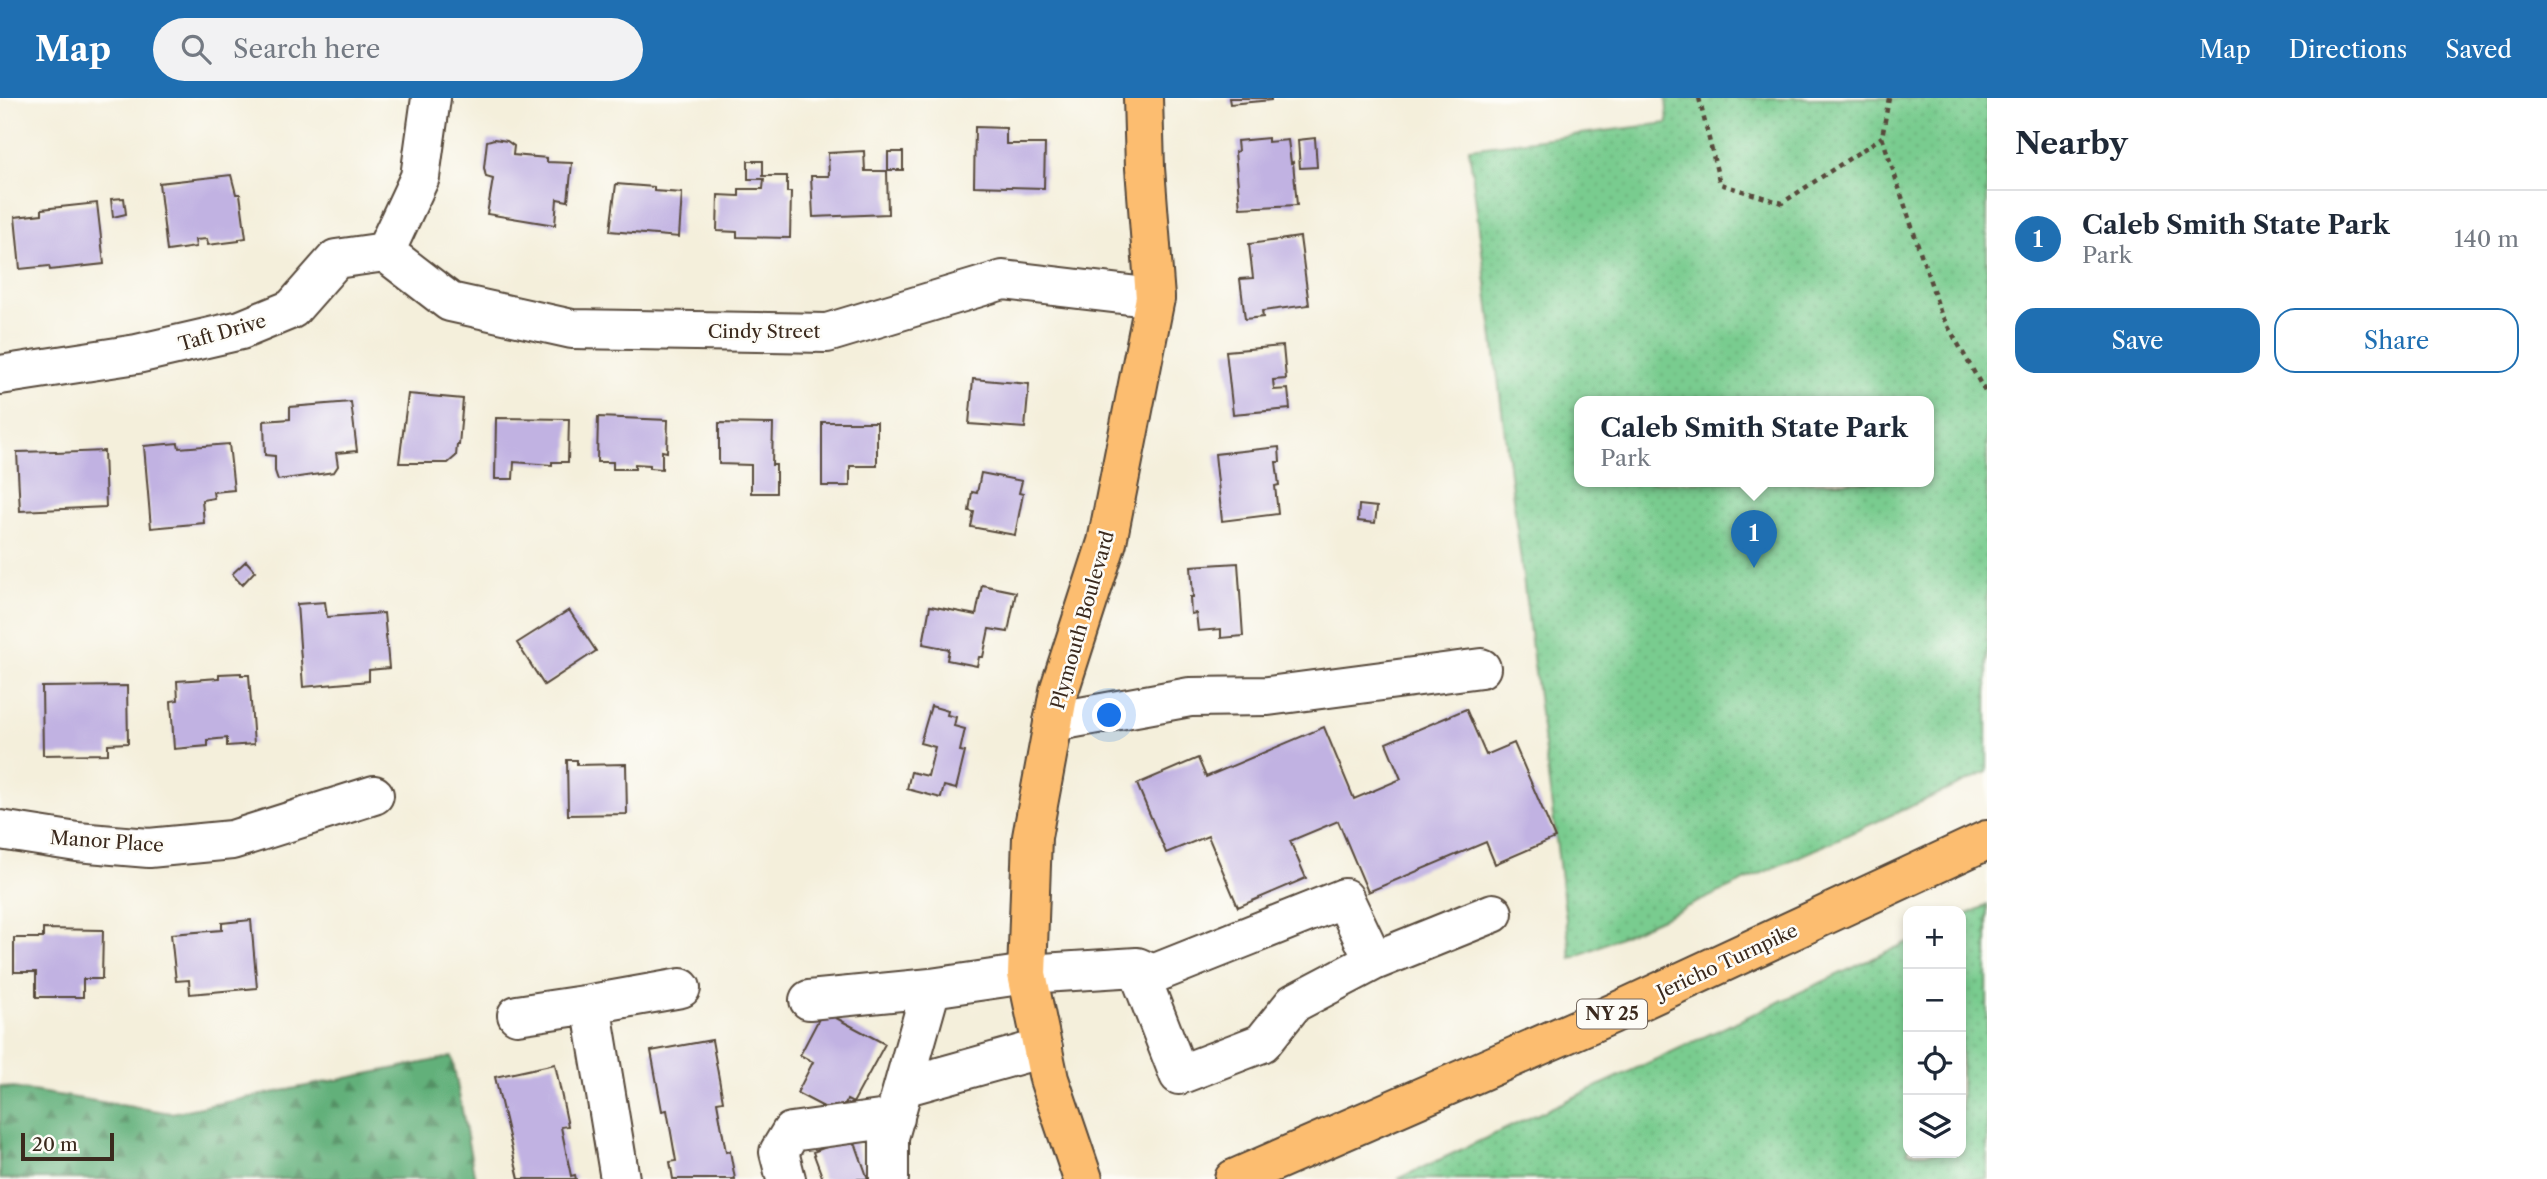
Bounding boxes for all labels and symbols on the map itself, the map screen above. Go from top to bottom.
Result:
street label: Taft Drive [176,309,269,356]
street label: Cindy Street [708,320,821,343]
pin: 1 [1731,510,1777,568]
street label: Plymouth Boulevard [1046,528,1119,712]
your location [1092,698,1126,732]
street label: Manor Place [49,826,165,857]
street label: Jericho Turnpike [1651,919,1801,1005]
road number: NY 25 [1577,1000,1647,1029]
scale bar [21,1130,114,1162]

